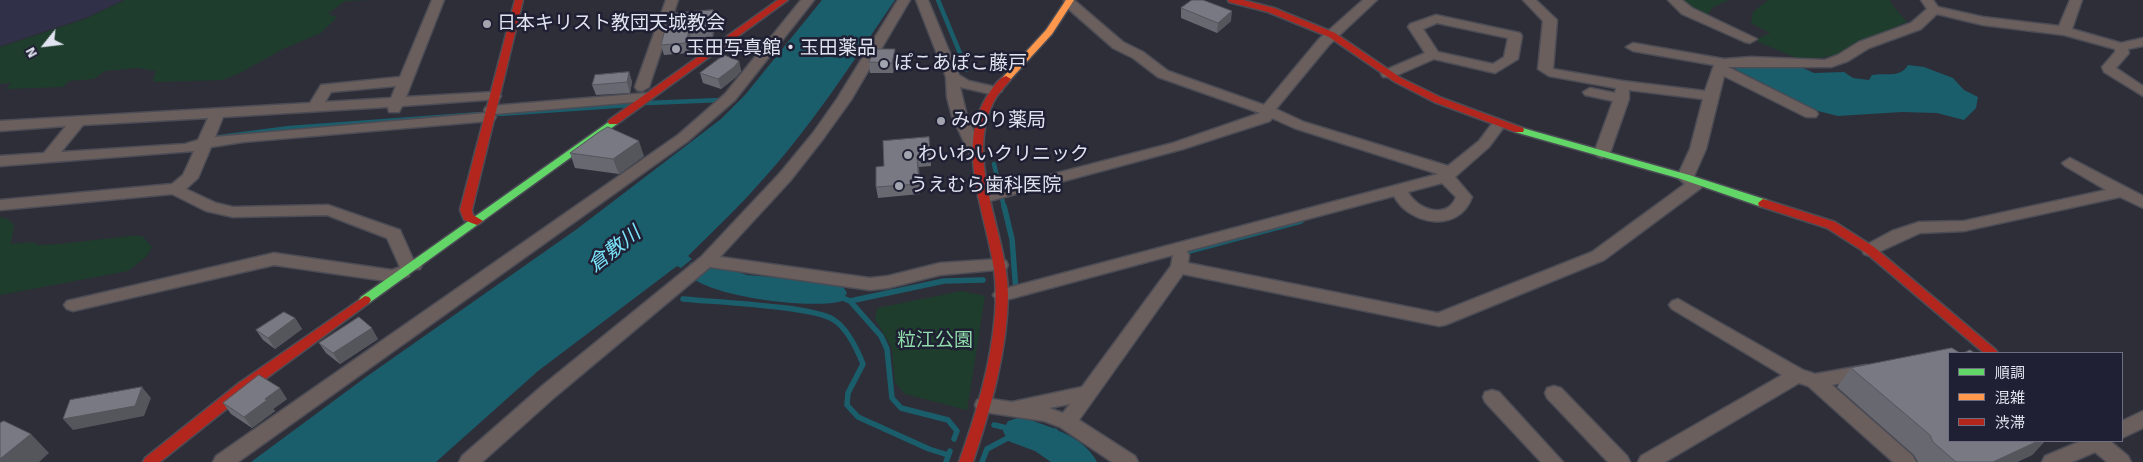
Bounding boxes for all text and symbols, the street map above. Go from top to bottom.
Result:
place label: 日本キリスト教団天城教会 [497,13,725,35]
marker: 日本キリスト教団天城教会 [481,18,493,30]
north arrow [20,20,70,70]
place label: 玉田写真館・玉田薬品 [686,38,876,60]
marker: 玉田写真館・玉田薬品 [670,43,682,55]
text: N [22,44,41,61]
place label: ぽこあぽこ藤戸 [894,53,1027,75]
marker: ぽこあぽこ藤戸 [878,58,890,70]
place label: みのり薬局 [951,110,1046,132]
marker: みのり薬局 [935,115,947,127]
place label: わいわいクリニック [918,144,1089,166]
marker: わいわいクリニック [902,149,914,161]
place label: うえむら歯科医院 [909,175,1061,197]
marker: うえむら歯科医院 [893,180,905,192]
water label: 倉敷川 [584,222,646,278]
park label: 粒江公園 [897,330,973,352]
legend [1948,352,2123,442]
text: 順調 [1995,364,2025,382]
text: 混雑 [1995,389,2025,407]
text: 渋滞 [1995,414,2025,432]

